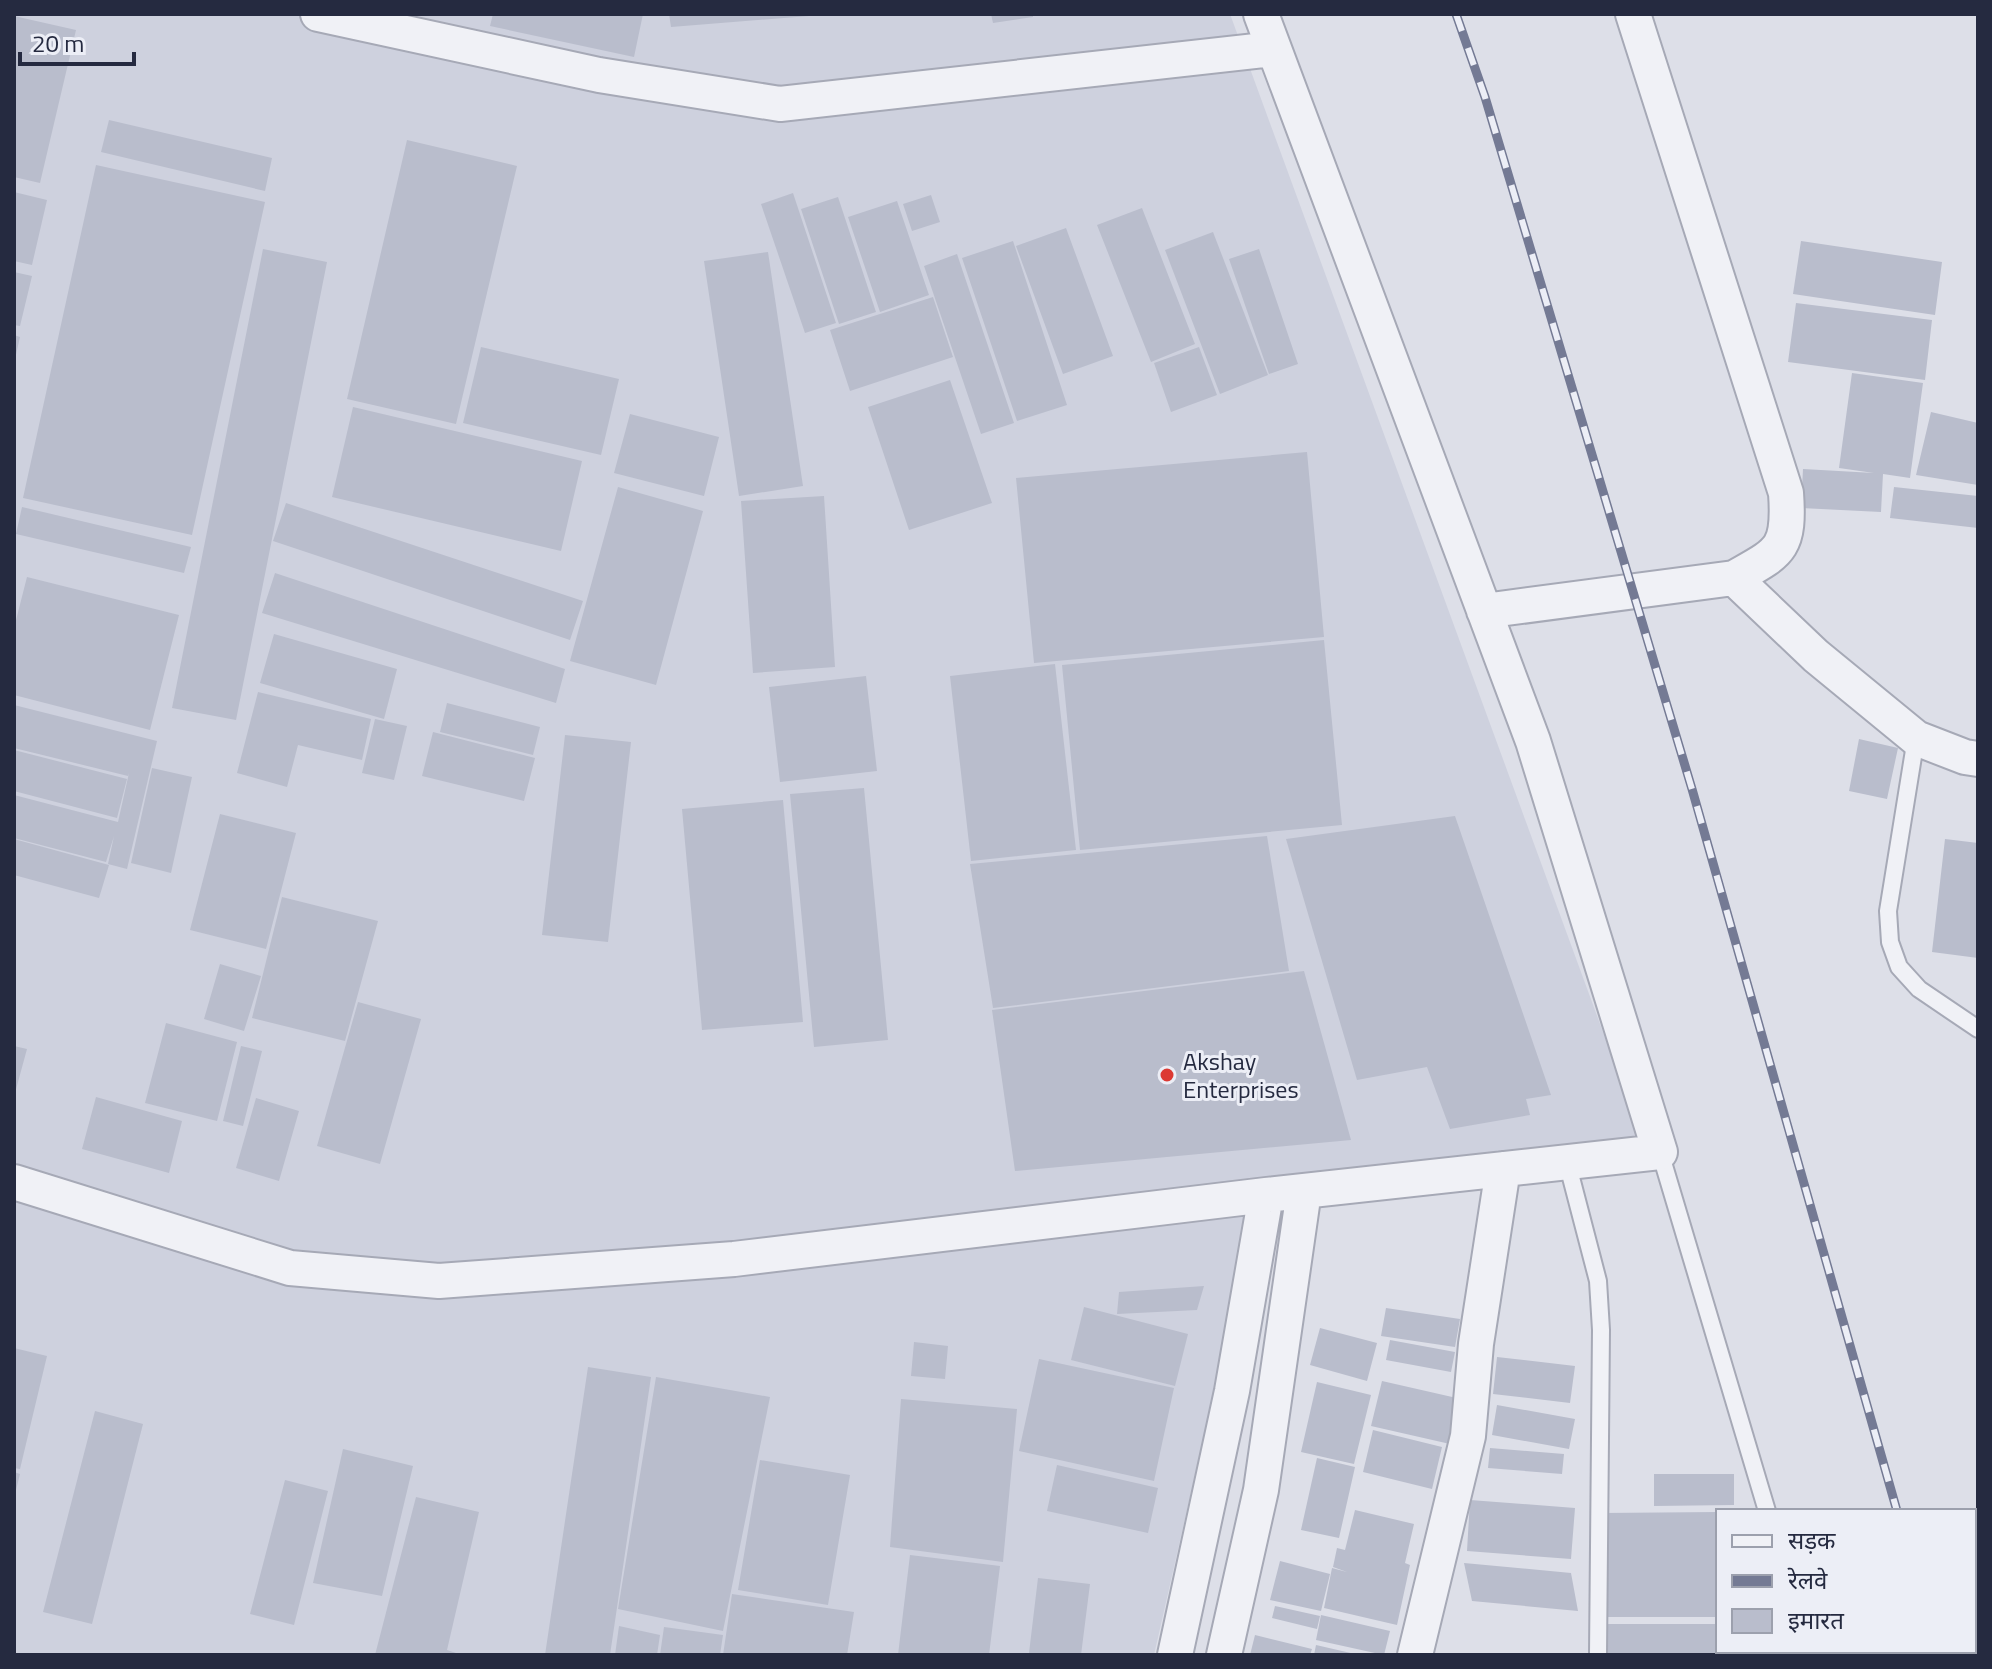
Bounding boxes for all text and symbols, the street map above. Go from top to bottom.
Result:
scale bar [20,16,134,66]
text: 20 m [32,25,84,61]
place label: Akshay Enterprises [1183,1043,1299,1107]
marker: Akshay Enterprises [1158,1066,1176,1084]
legend [1716,1509,1976,1653]
text: सड़क [1788,1522,1836,1558]
text: रेलवे [1787,1562,1828,1598]
text: इमारत [1788,1602,1845,1638]

